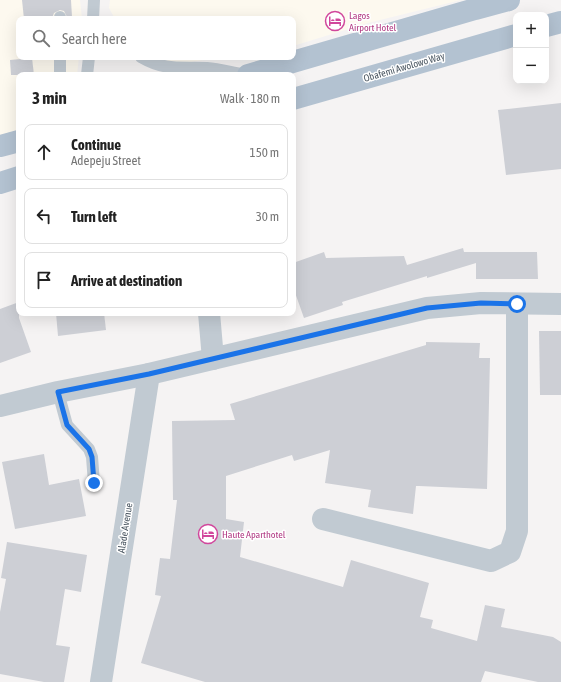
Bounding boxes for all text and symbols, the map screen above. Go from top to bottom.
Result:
hotel icon: Lagos Airport Hotel [324,10,346,32]
place label: Lagos Airport Hotel [349,10,397,33]
map controls [513,12,549,84]
button: + [513,12,549,48]
search box [16,16,296,60]
icon: search [30,27,52,49]
text: Search here [62,30,127,47]
button: − [513,48,549,84]
street label: Obafemi Awolowo Way [362,50,446,84]
text: 3 min [32,88,67,108]
text: Walk · 180 m [220,91,280,106]
text: Continue [71,136,121,153]
icon: ahead [33,141,55,163]
text: 150 m [250,145,279,160]
text: Adepeju Street [71,153,141,168]
icon: left [33,205,55,227]
text: Turn left [71,208,117,225]
text: 30 m [256,209,279,224]
icon: arrive [33,269,55,291]
text: Arrive at destination [71,272,182,289]
route start [508,295,526,313]
route end [85,474,103,492]
street label: Alade Avenue [116,502,134,554]
hotel icon: Haute Aparthotel [197,523,219,545]
place label: Haute Aparthotel [222,529,286,540]

